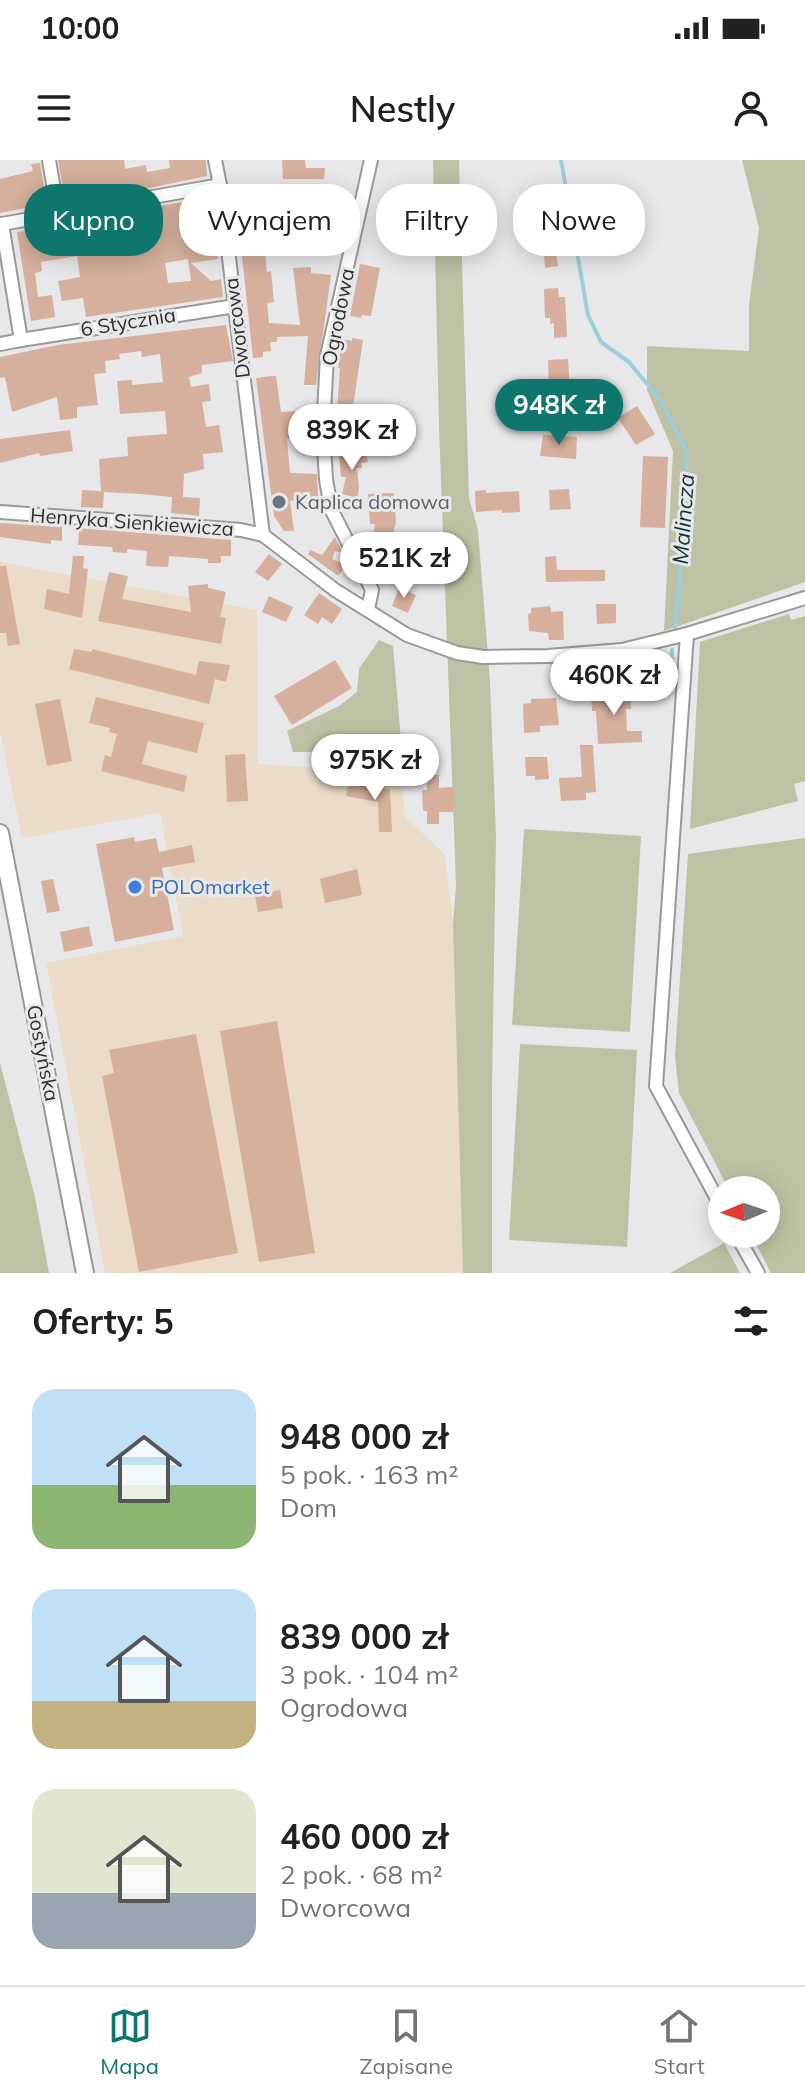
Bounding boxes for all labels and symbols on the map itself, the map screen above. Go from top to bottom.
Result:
street label: Ogrodowa [316,266,359,368]
street label: Dworcowa [218,276,255,380]
street label: 6 Stycznia [79,302,177,341]
pin: 948K zł [485,379,633,447]
pin: 839K zł [278,404,426,472]
water label: Malincza [666,473,700,565]
place label: Kaplica domowa [295,489,450,514]
marker: Kaplica domowa [270,493,288,511]
street label: Henryka Sienkiewicza [30,502,235,541]
pin: 521K zł [330,532,478,600]
pin: 460K zł [540,649,688,717]
pin: 975K zł [301,734,449,802]
place label: POLOmarket [151,874,270,899]
marker: POLOmarket [126,878,144,896]
street label: Gostyńska [22,1003,65,1103]
north arrow [708,1176,780,1248]

